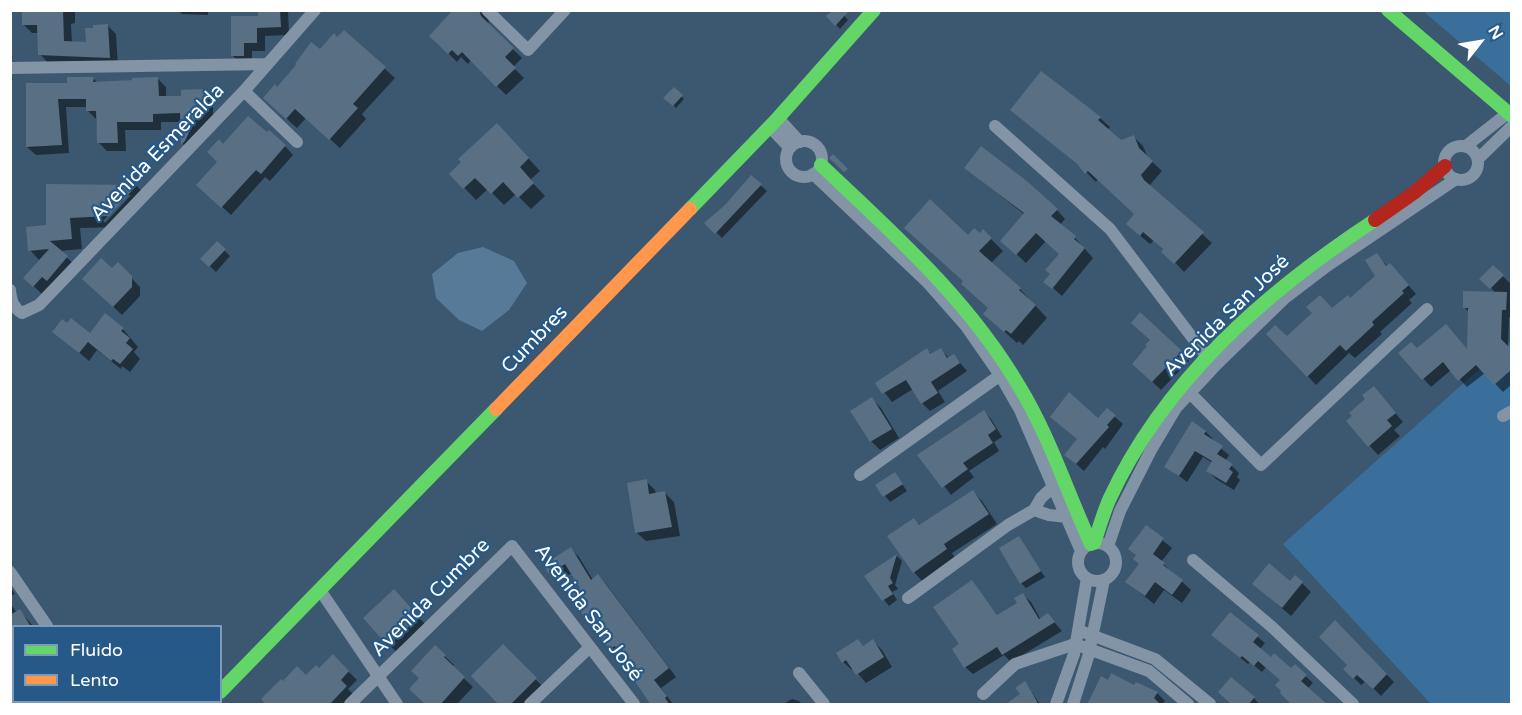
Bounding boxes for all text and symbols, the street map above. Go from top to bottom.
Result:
north arrow [1450,12,1510,72]
text: N [1484,22,1507,43]
street label: Avenida Esmeralda [86,79,230,227]
street label: Avenida San José [1159,250,1295,382]
street label: Cumbres [497,301,573,379]
street label: Avenida Cumbre [367,534,495,662]
street label: Avenida San José [529,540,647,686]
legend [12,625,222,703]
text: Fluido [70,639,123,661]
text: Lento [70,669,119,691]

